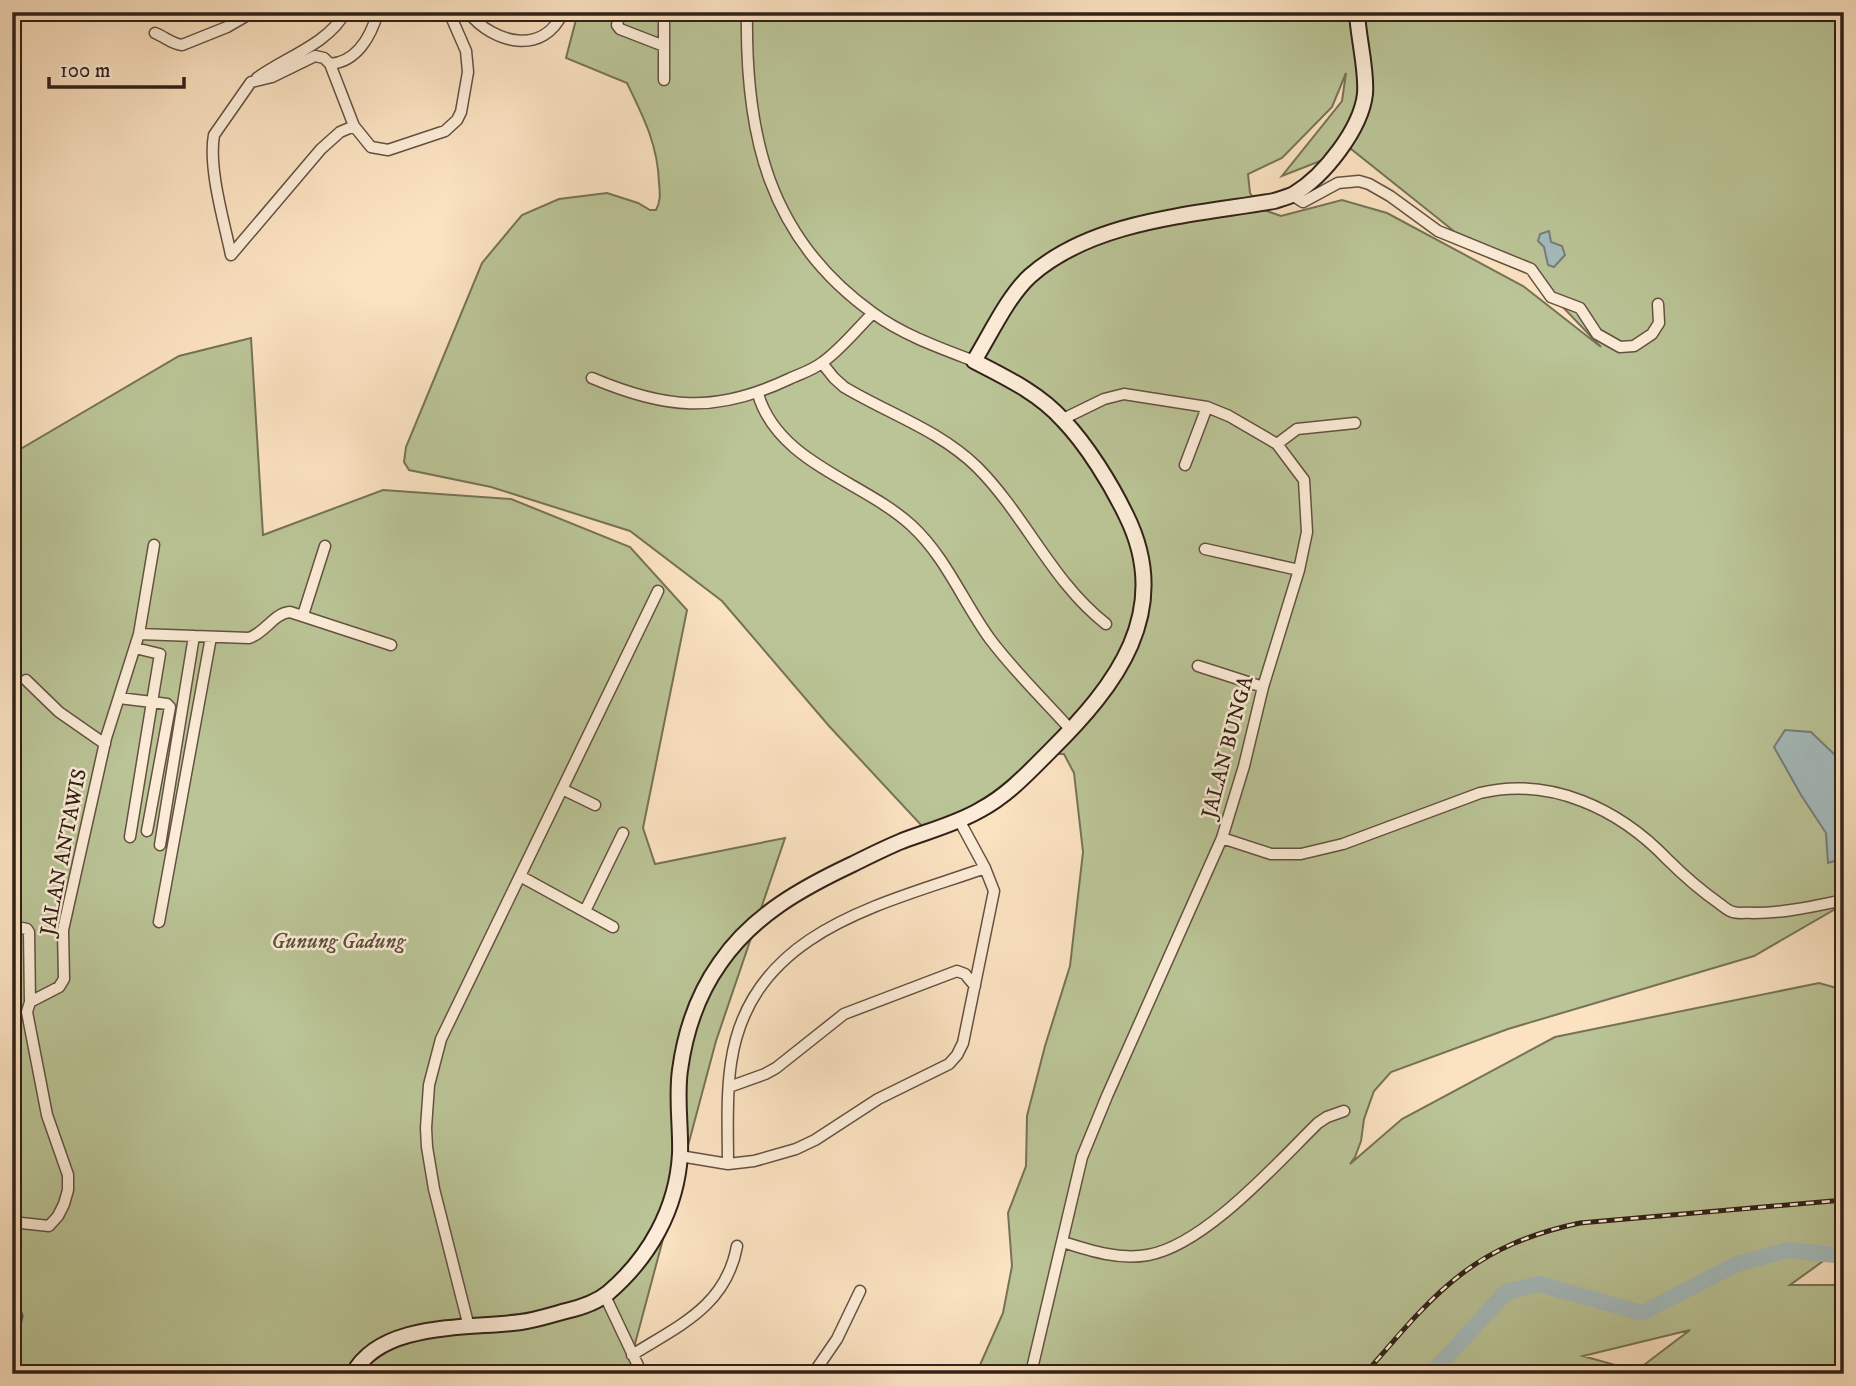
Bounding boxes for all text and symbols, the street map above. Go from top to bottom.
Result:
scale bar [49,46,184,90]
text: 100 m [60,58,111,84]
street label: JALAN BUNGA [1196,673,1260,823]
street label: JALAN ANTAWIS [35,766,93,940]
park label: Gunung Gadung [271,929,406,955]

